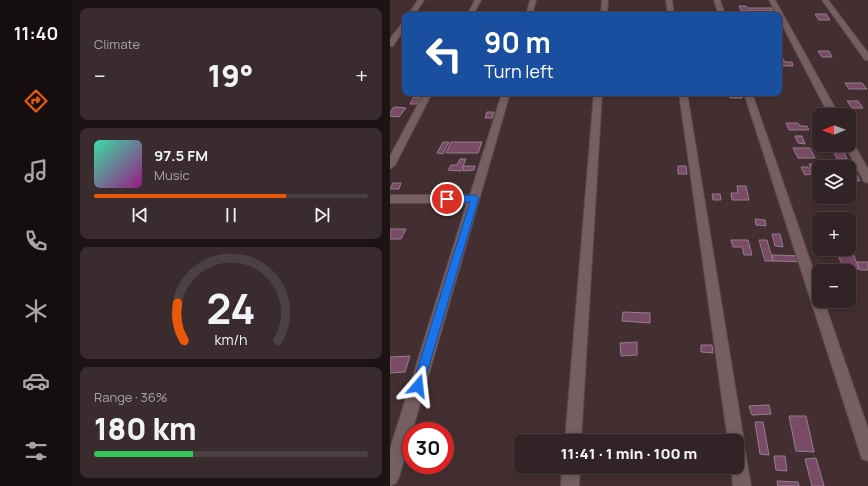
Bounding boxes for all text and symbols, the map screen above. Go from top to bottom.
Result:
text: 11:40 [14,21,58,45]
text: 90 m [484,23,551,61]
icon: left [418,28,470,80]
text: Climate [94,35,140,53]
text: 19° [208,55,253,96]
text: Turn left [484,59,554,83]
text: − [94,61,106,91]
text: + [355,61,368,91]
icon: directions [22,87,50,115]
north arrow [812,108,856,152]
map controls [812,108,856,308]
text: 97.5 FM [154,145,208,166]
icon: music [22,157,50,185]
button: layers [812,160,856,204]
text: Music [154,166,190,184]
pin [430,182,464,216]
icon: arrive [436,188,458,210]
icon: previous [129,204,151,226]
icon: pause [220,204,242,226]
icon: next [311,204,333,226]
button: + [812,212,856,256]
icon: phone [22,227,50,255]
button: − [812,264,856,308]
text: 24 [206,280,256,336]
icon: climate [22,297,50,325]
text: km/h [214,329,248,348]
position arrow [397,365,439,407]
icon: car [22,367,50,395]
text: Range · 36% [94,388,168,406]
text: 180 km [94,408,197,449]
speed limit sign: 30 [402,422,454,474]
icon: filters [22,437,50,465]
text: 11:41 · 1 min · 100 m [561,443,697,464]

